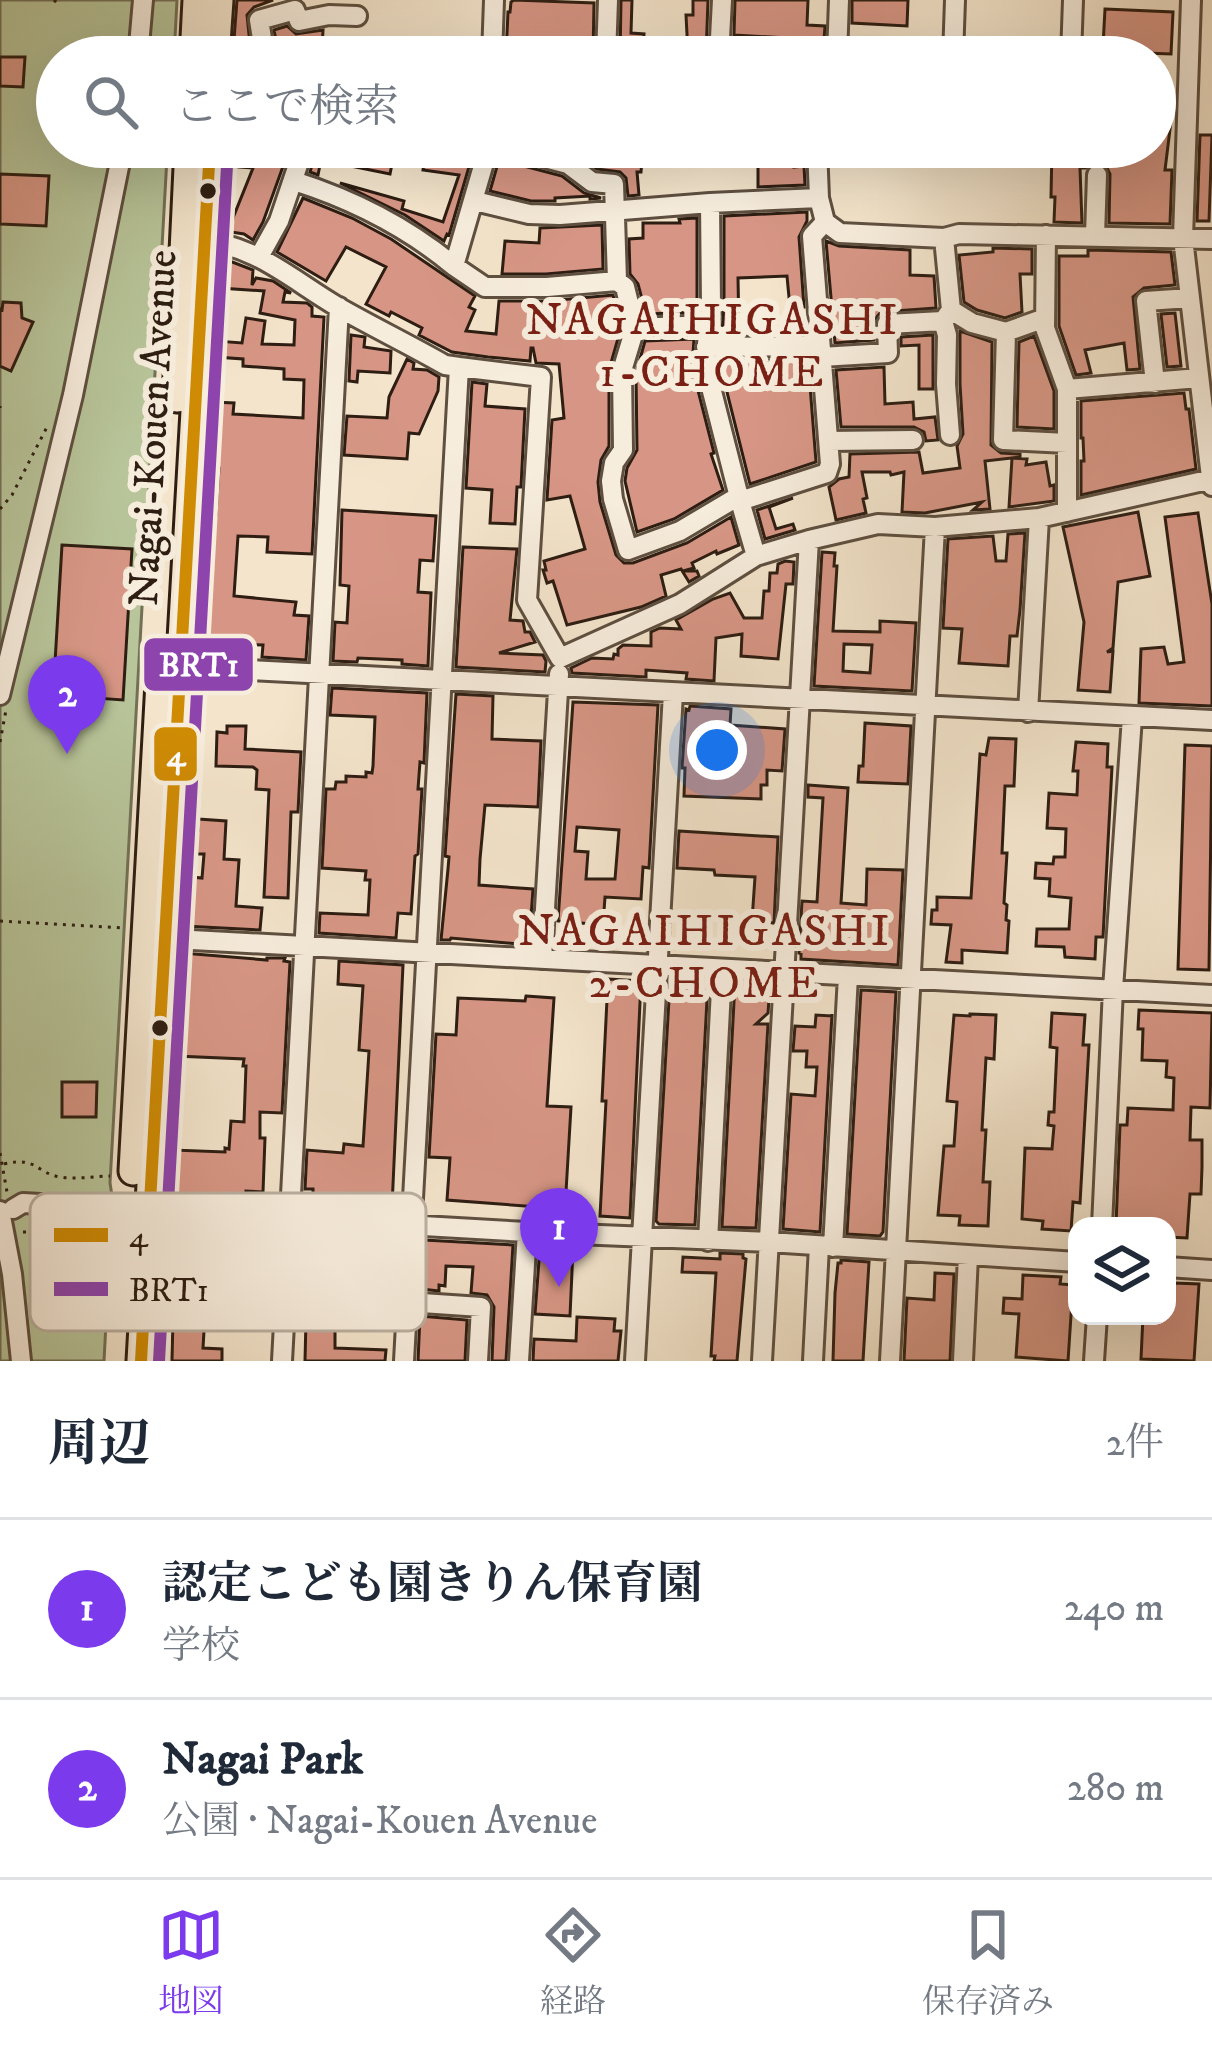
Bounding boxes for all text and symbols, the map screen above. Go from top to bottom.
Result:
search box [36,36,1176,168]
icon: search [78,69,144,135]
text: ここで検索 [174,80,399,136]
unlabelled marker [197,180,219,202]
street label: Nagai-Kouen Avenue [119,249,189,608]
district label: NAGAIHIGASHI 1-CHOME [526,293,900,401]
line badge: BRT1 [142,636,255,693]
text: BRT1 [159,646,239,687]
pin: 2 [28,655,106,754]
your location [687,720,747,780]
line badge: 4 [152,725,199,783]
text: 4 [167,736,188,777]
district label: NAGAIHIGASHI 2-CHOME [518,904,892,1012]
unlabelled marker [149,1017,171,1039]
pin: 1 [520,1188,598,1287]
legend [30,1193,426,1331]
text: 4 [129,1217,149,1258]
map controls [1068,1217,1176,1325]
button: layers [1068,1217,1176,1325]
text: BRT1 [129,1271,209,1312]
text: 周辺 [48,1413,150,1477]
text: 2件 [1106,1419,1164,1468]
text: 認定こども園きりん保育園 [162,1557,702,1613]
text: 1 [80,1584,94,1633]
text: 240 m [1064,1584,1164,1633]
text: 学校 [162,1622,240,1671]
text: Nagai Park [162,1732,363,1788]
text: 2 [77,1764,97,1813]
text: 280 m [1067,1764,1164,1813]
text: 公園 · Nagai-Kouen Avenue [162,1797,597,1846]
tab: 地図 [158,1902,224,2023]
tab: 経路 [540,1902,606,2023]
tab: 保存済み [922,1902,1054,2023]

